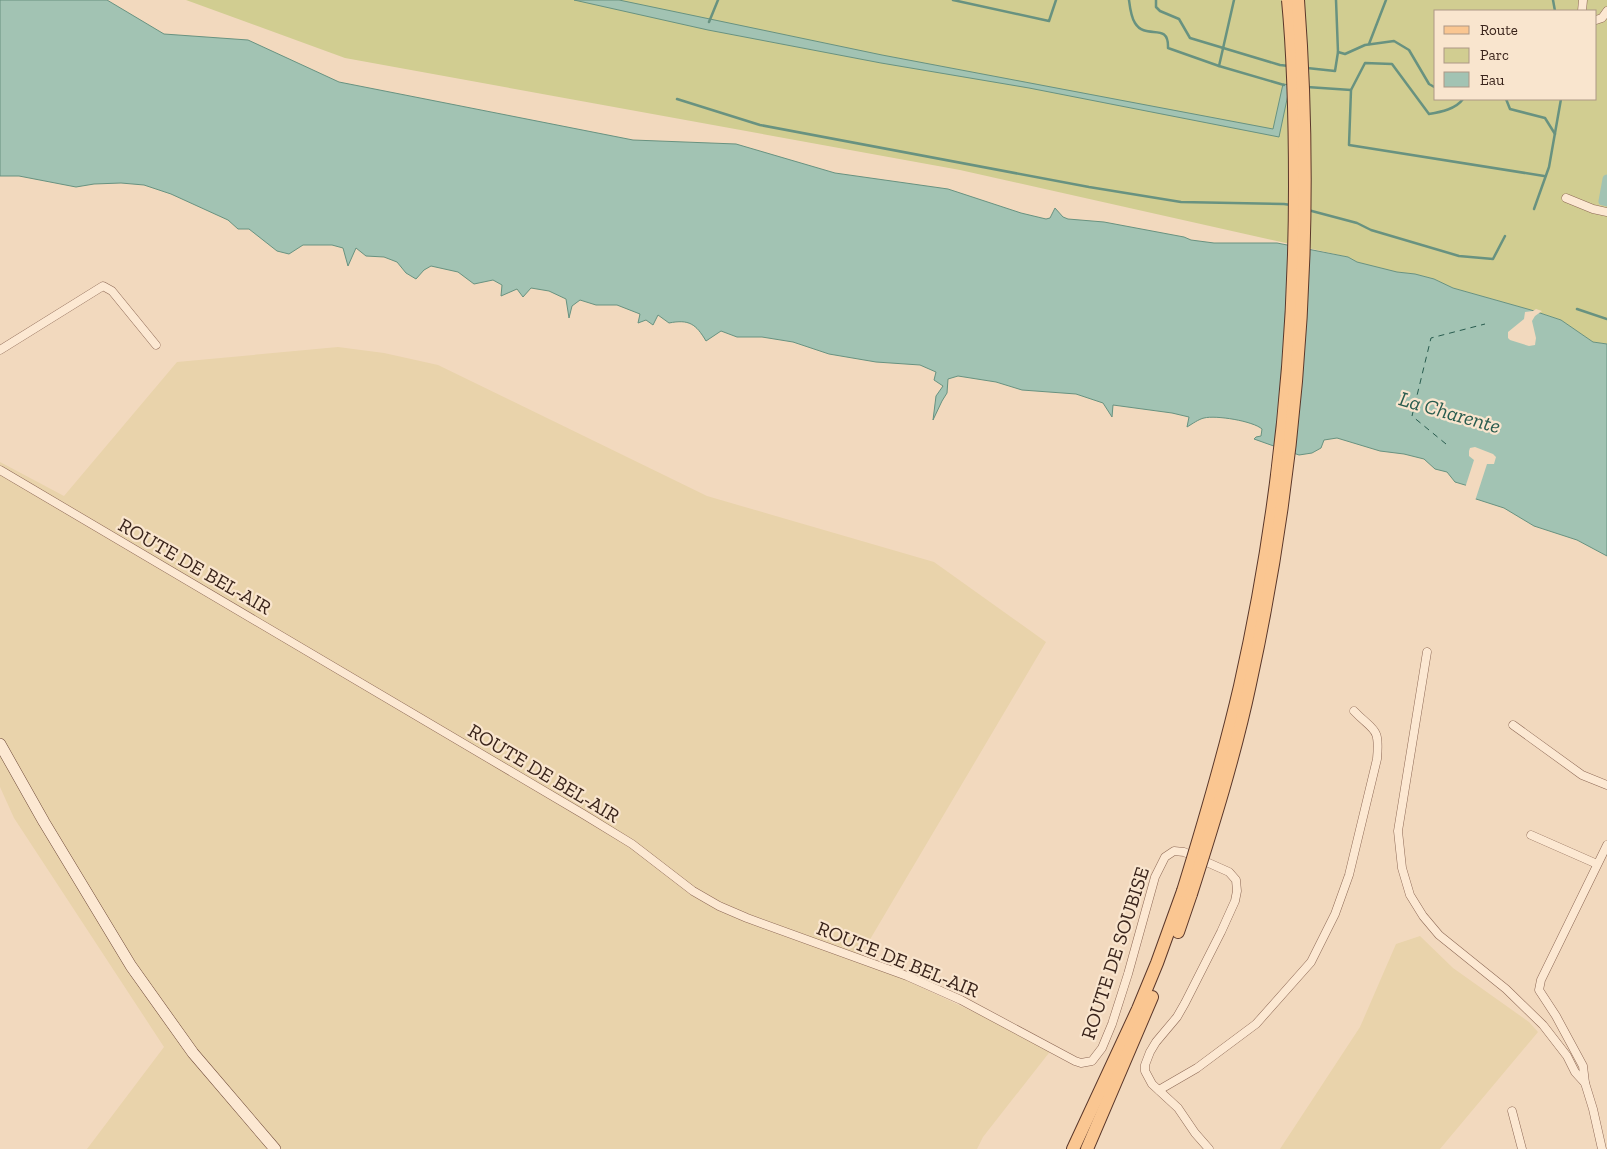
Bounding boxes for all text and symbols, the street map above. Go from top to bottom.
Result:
legend [1434,10,1597,100]
text: Route [1480,21,1518,39]
text: Parc [1480,46,1509,64]
text: Eau [1480,71,1505,89]
water label: La Charente [1396,386,1504,438]
street label: ROUTE DE BEL-AIR [114,512,276,620]
street label: ROUTE DE BEL-AIR [464,718,625,828]
street label: ROUTE DE SOUBISE [1076,864,1154,1042]
street label: ROUTE DE BEL-AIR [813,916,983,1003]

